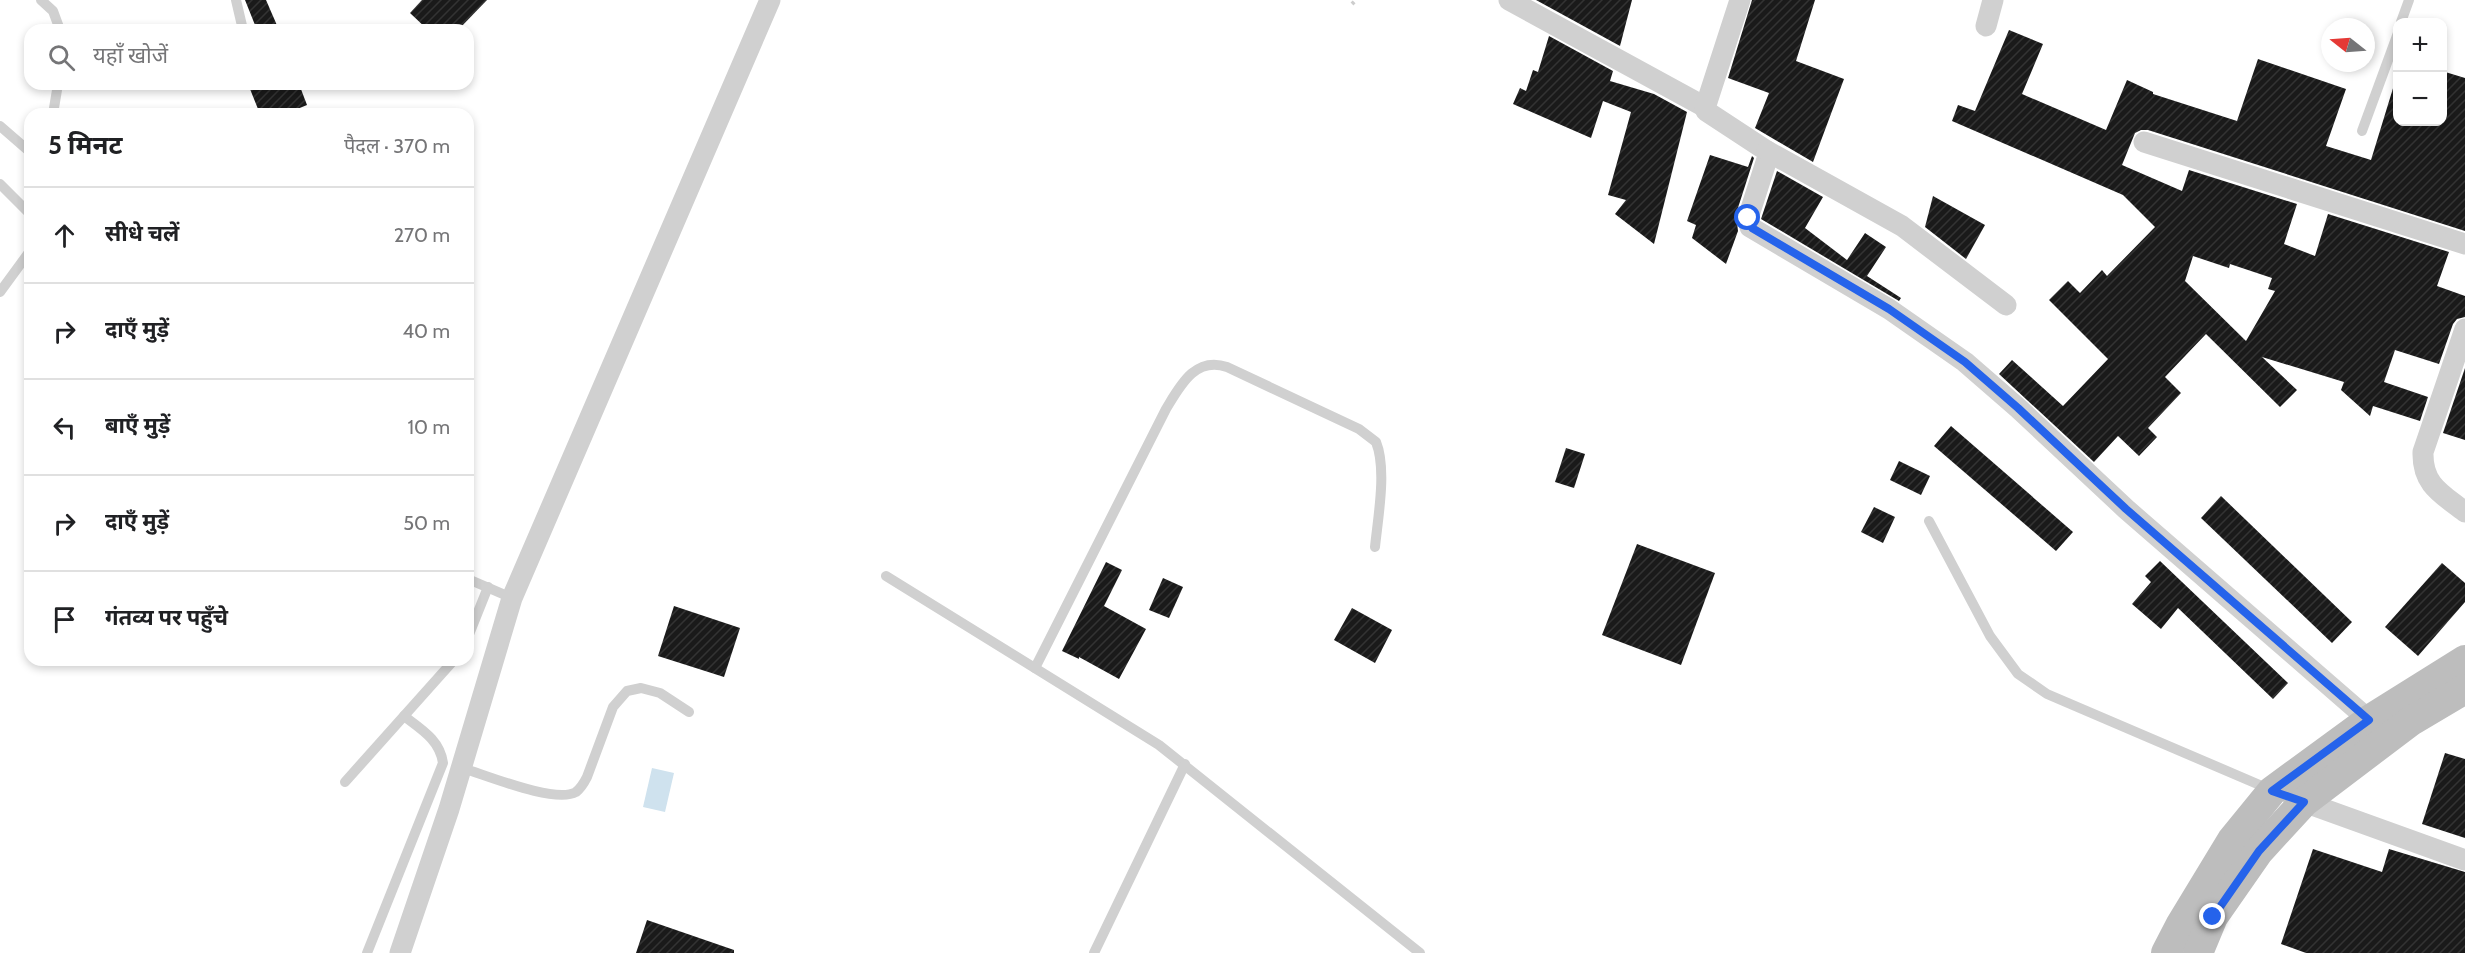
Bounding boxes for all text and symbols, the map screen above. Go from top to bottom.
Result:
north arrow [2321,18,2375,72]
map controls [2393,18,2447,126]
button: + [2393,18,2447,72]
search box [24,24,474,90]
icon: search [45,41,78,74]
text: यहाँ खोजें [93,42,168,69]
button: − [2393,72,2447,126]
text: 5 मिनट [48,129,122,161]
text: पैदल · 370 m [344,134,450,158]
route start [1734,204,1760,230]
icon: ahead [48,219,81,252]
text: सीधे चलें [105,220,179,247]
text: 270 m [394,223,450,247]
icon: right [48,315,81,348]
text: दाएँ मुड़ें [105,316,169,343]
text: 40 m [402,319,450,343]
icon: left [48,411,81,444]
text: बाएँ मुड़ें [105,412,170,439]
text: 10 m [407,415,450,439]
icon: right [48,507,81,540]
text: दाएँ मुड़ें [105,508,169,535]
text: 50 m [403,511,450,535]
icon: arrive [48,603,81,636]
text: गंतव्य पर पहुँचे [105,604,228,631]
route end [2199,903,2225,929]

